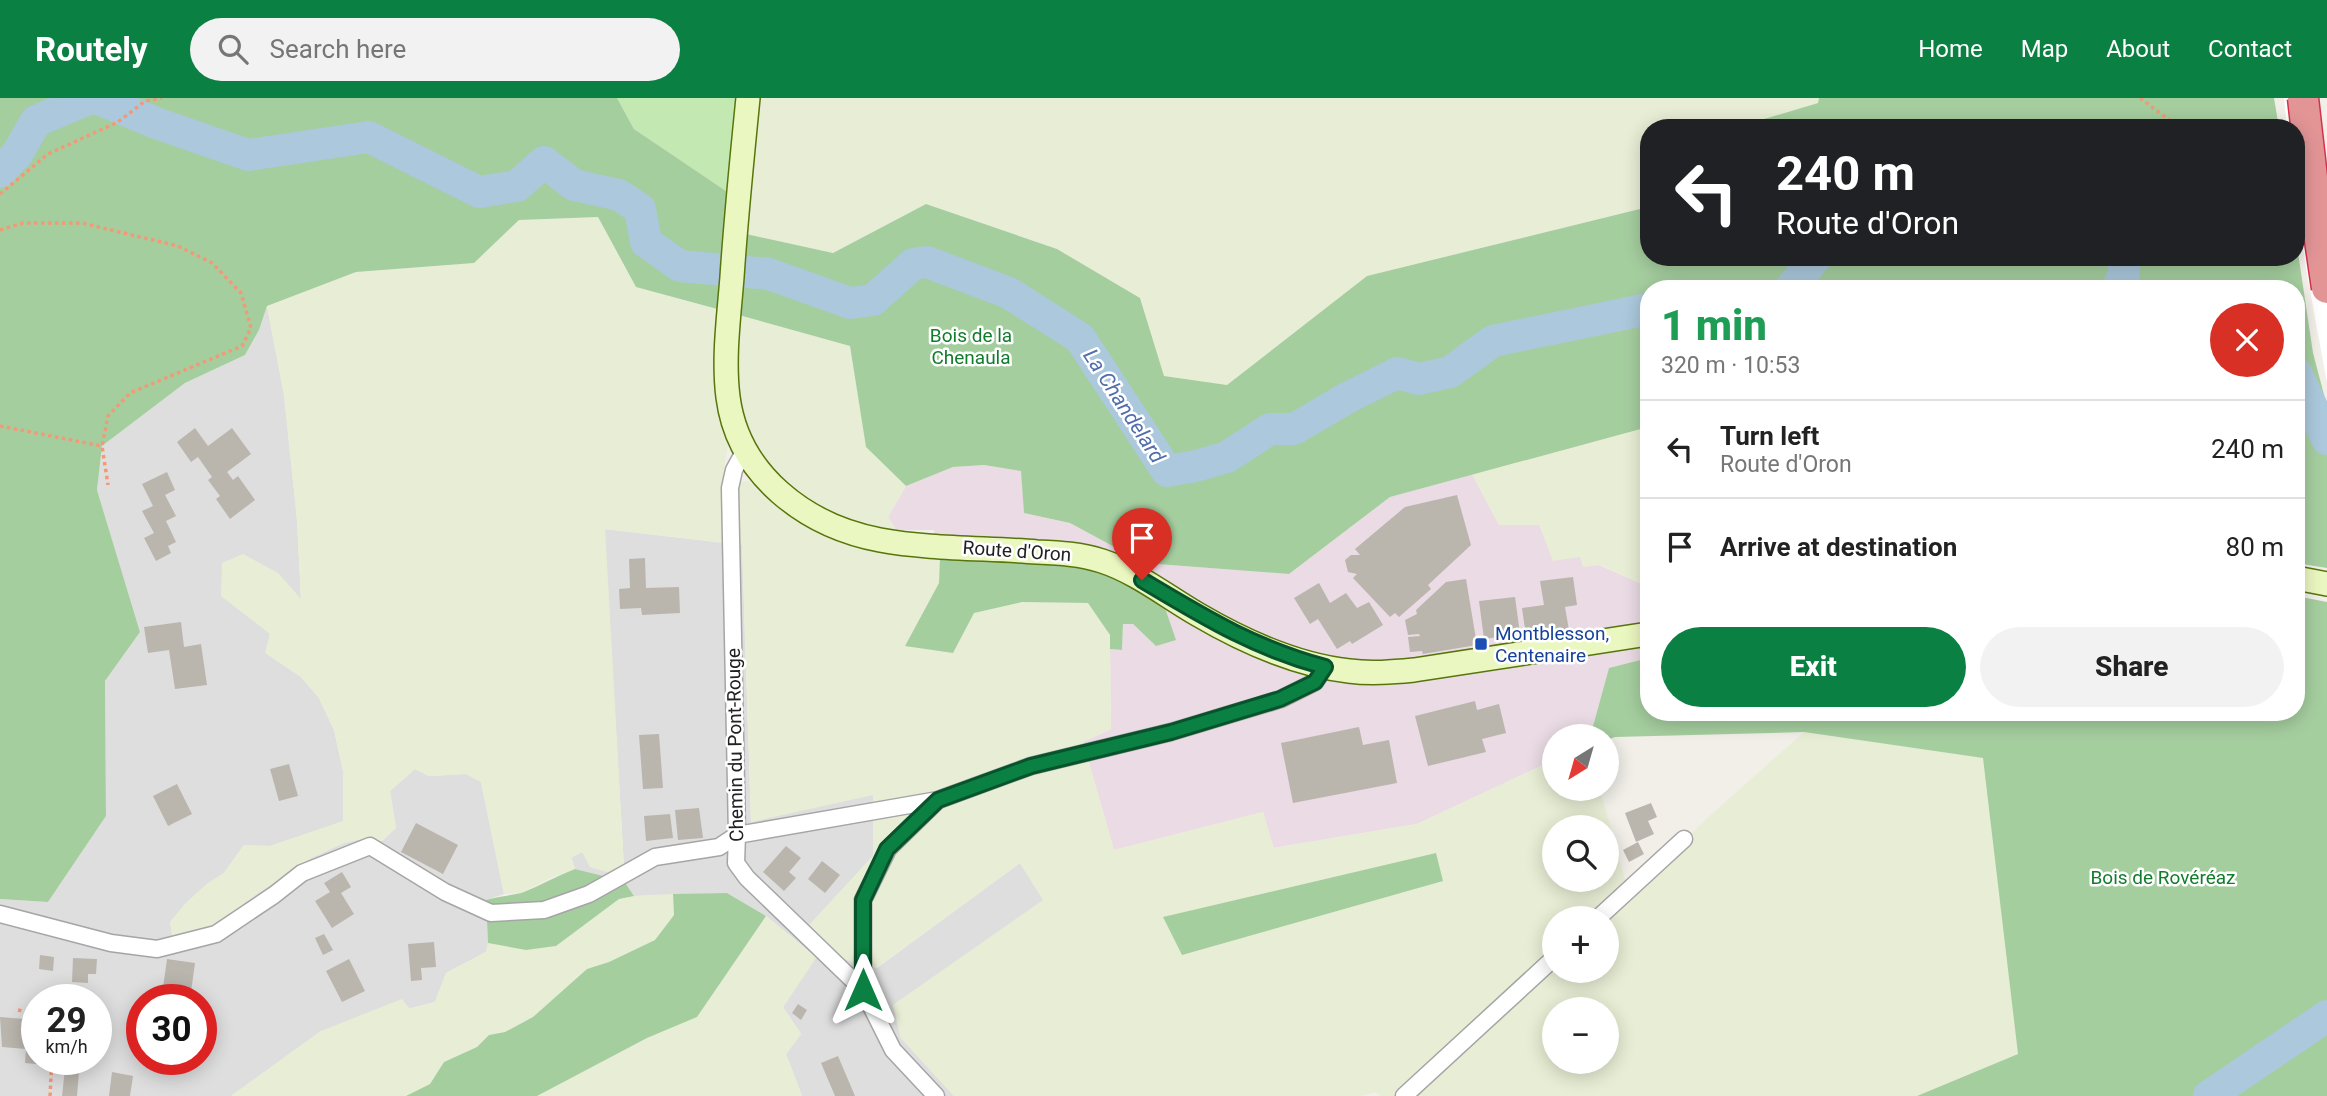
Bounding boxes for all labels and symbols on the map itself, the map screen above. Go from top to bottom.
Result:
park label: Bois de la Chenaula [930,324,1012,369]
water label: La Chandelard [1078,345,1170,468]
pin [1112,508,1172,580]
street label: Route d'Oron [962,536,1072,566]
place label: Montblesson, Centenaire [1495,622,1609,667]
marker: Montblesson, Centenaire [1473,636,1489,652]
street label: Chemin du Pont-Rouge [722,648,748,842]
north arrow [1542,724,1619,802]
park label: Bois de Rovéréaz [2091,866,2235,889]
position arrow [826,953,900,1027]
speed limit sign: 30 [126,984,217,1075]

